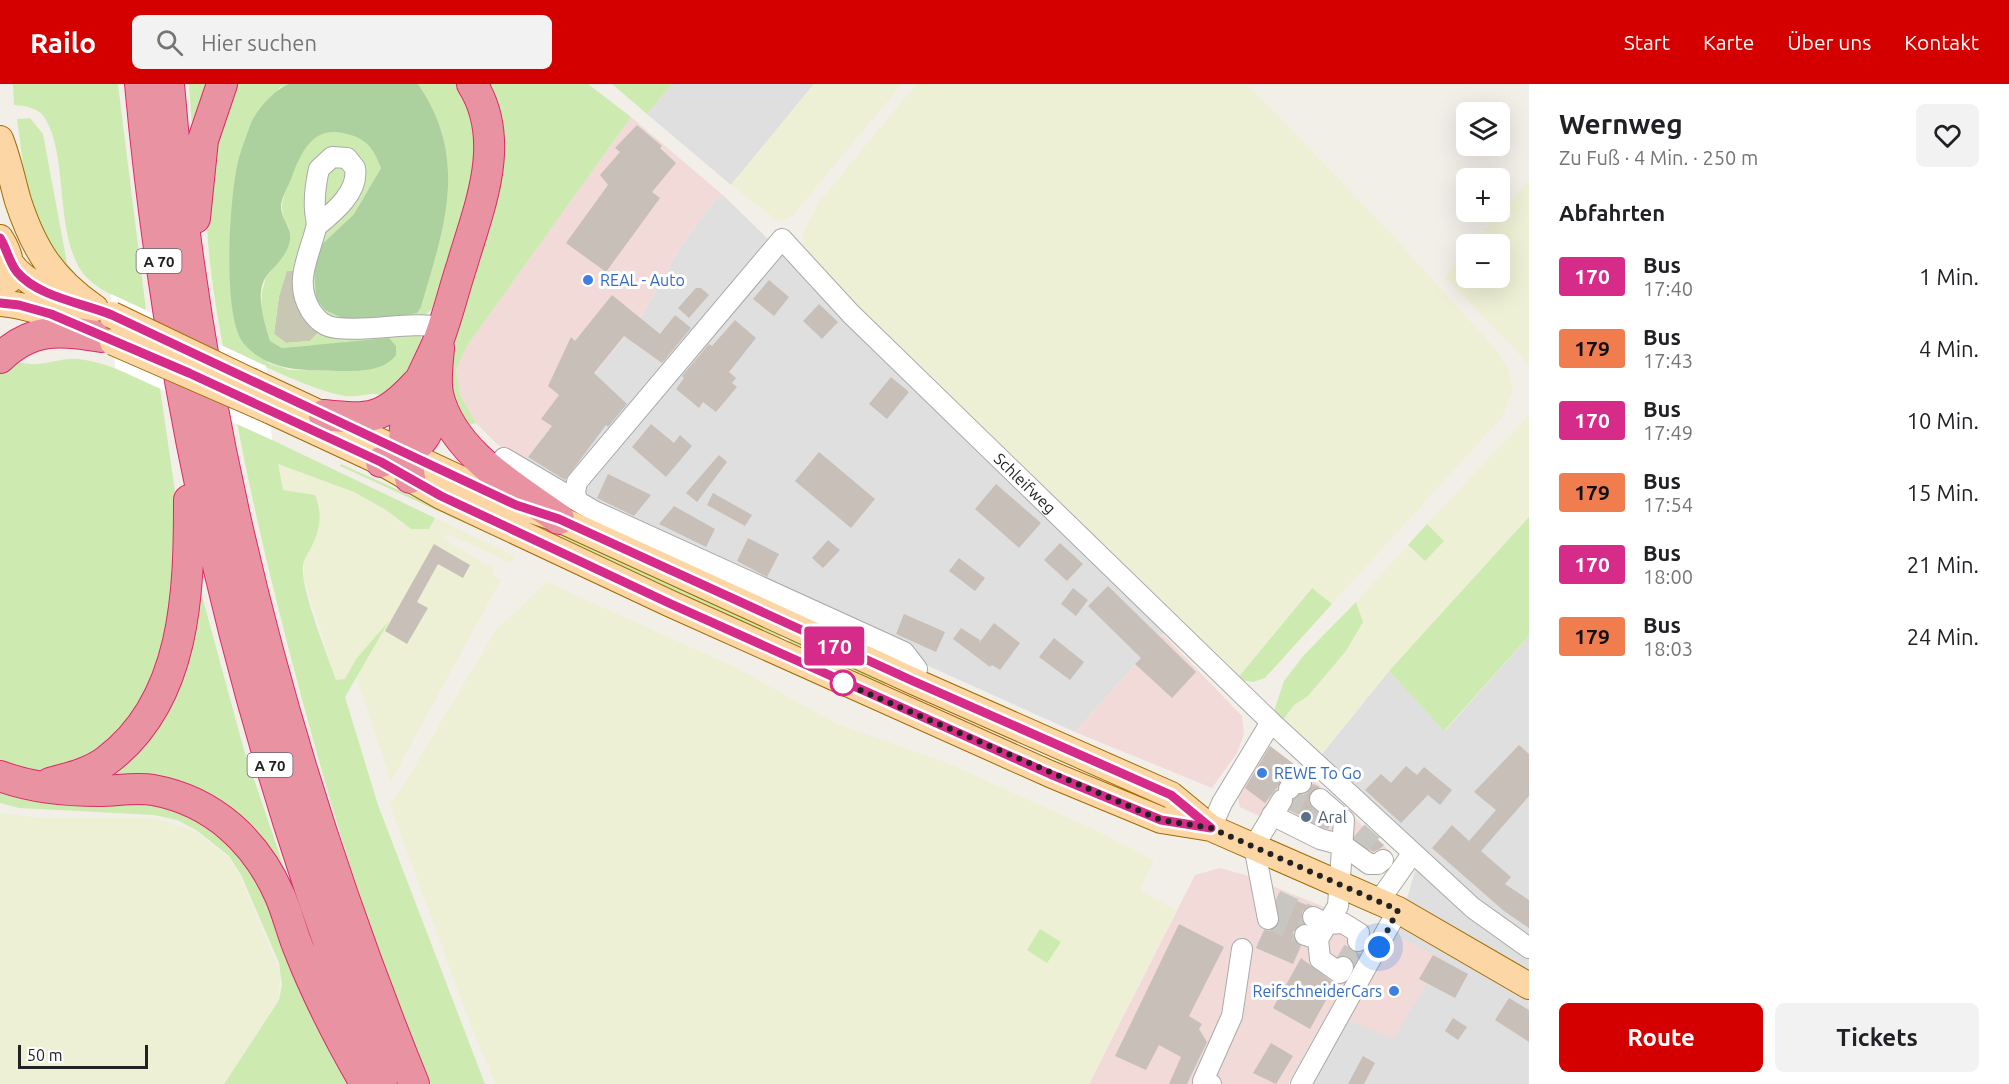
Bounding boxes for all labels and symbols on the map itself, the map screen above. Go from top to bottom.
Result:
road number: A 70 [136,249,182,273]
place label: REAL - Auto [600,271,685,289]
marker: REAL - Auto [581,273,595,287]
street label: Schleifweg [991,449,1060,517]
line badge: 170 [800,626,868,666]
unlabelled marker [830,670,856,696]
road number: A 70 [248,753,292,777]
place label: REWE To Go [1274,764,1362,782]
marker: REWE To Go [1255,766,1269,780]
place label: Aral [1318,808,1347,826]
marker: Aral [1299,810,1313,824]
your location [1364,932,1394,962]
place label: ReifschneiderCars [1253,982,1382,1000]
marker: ReifschneiderCars [1387,984,1401,998]
scale bar [18,1042,148,1070]

